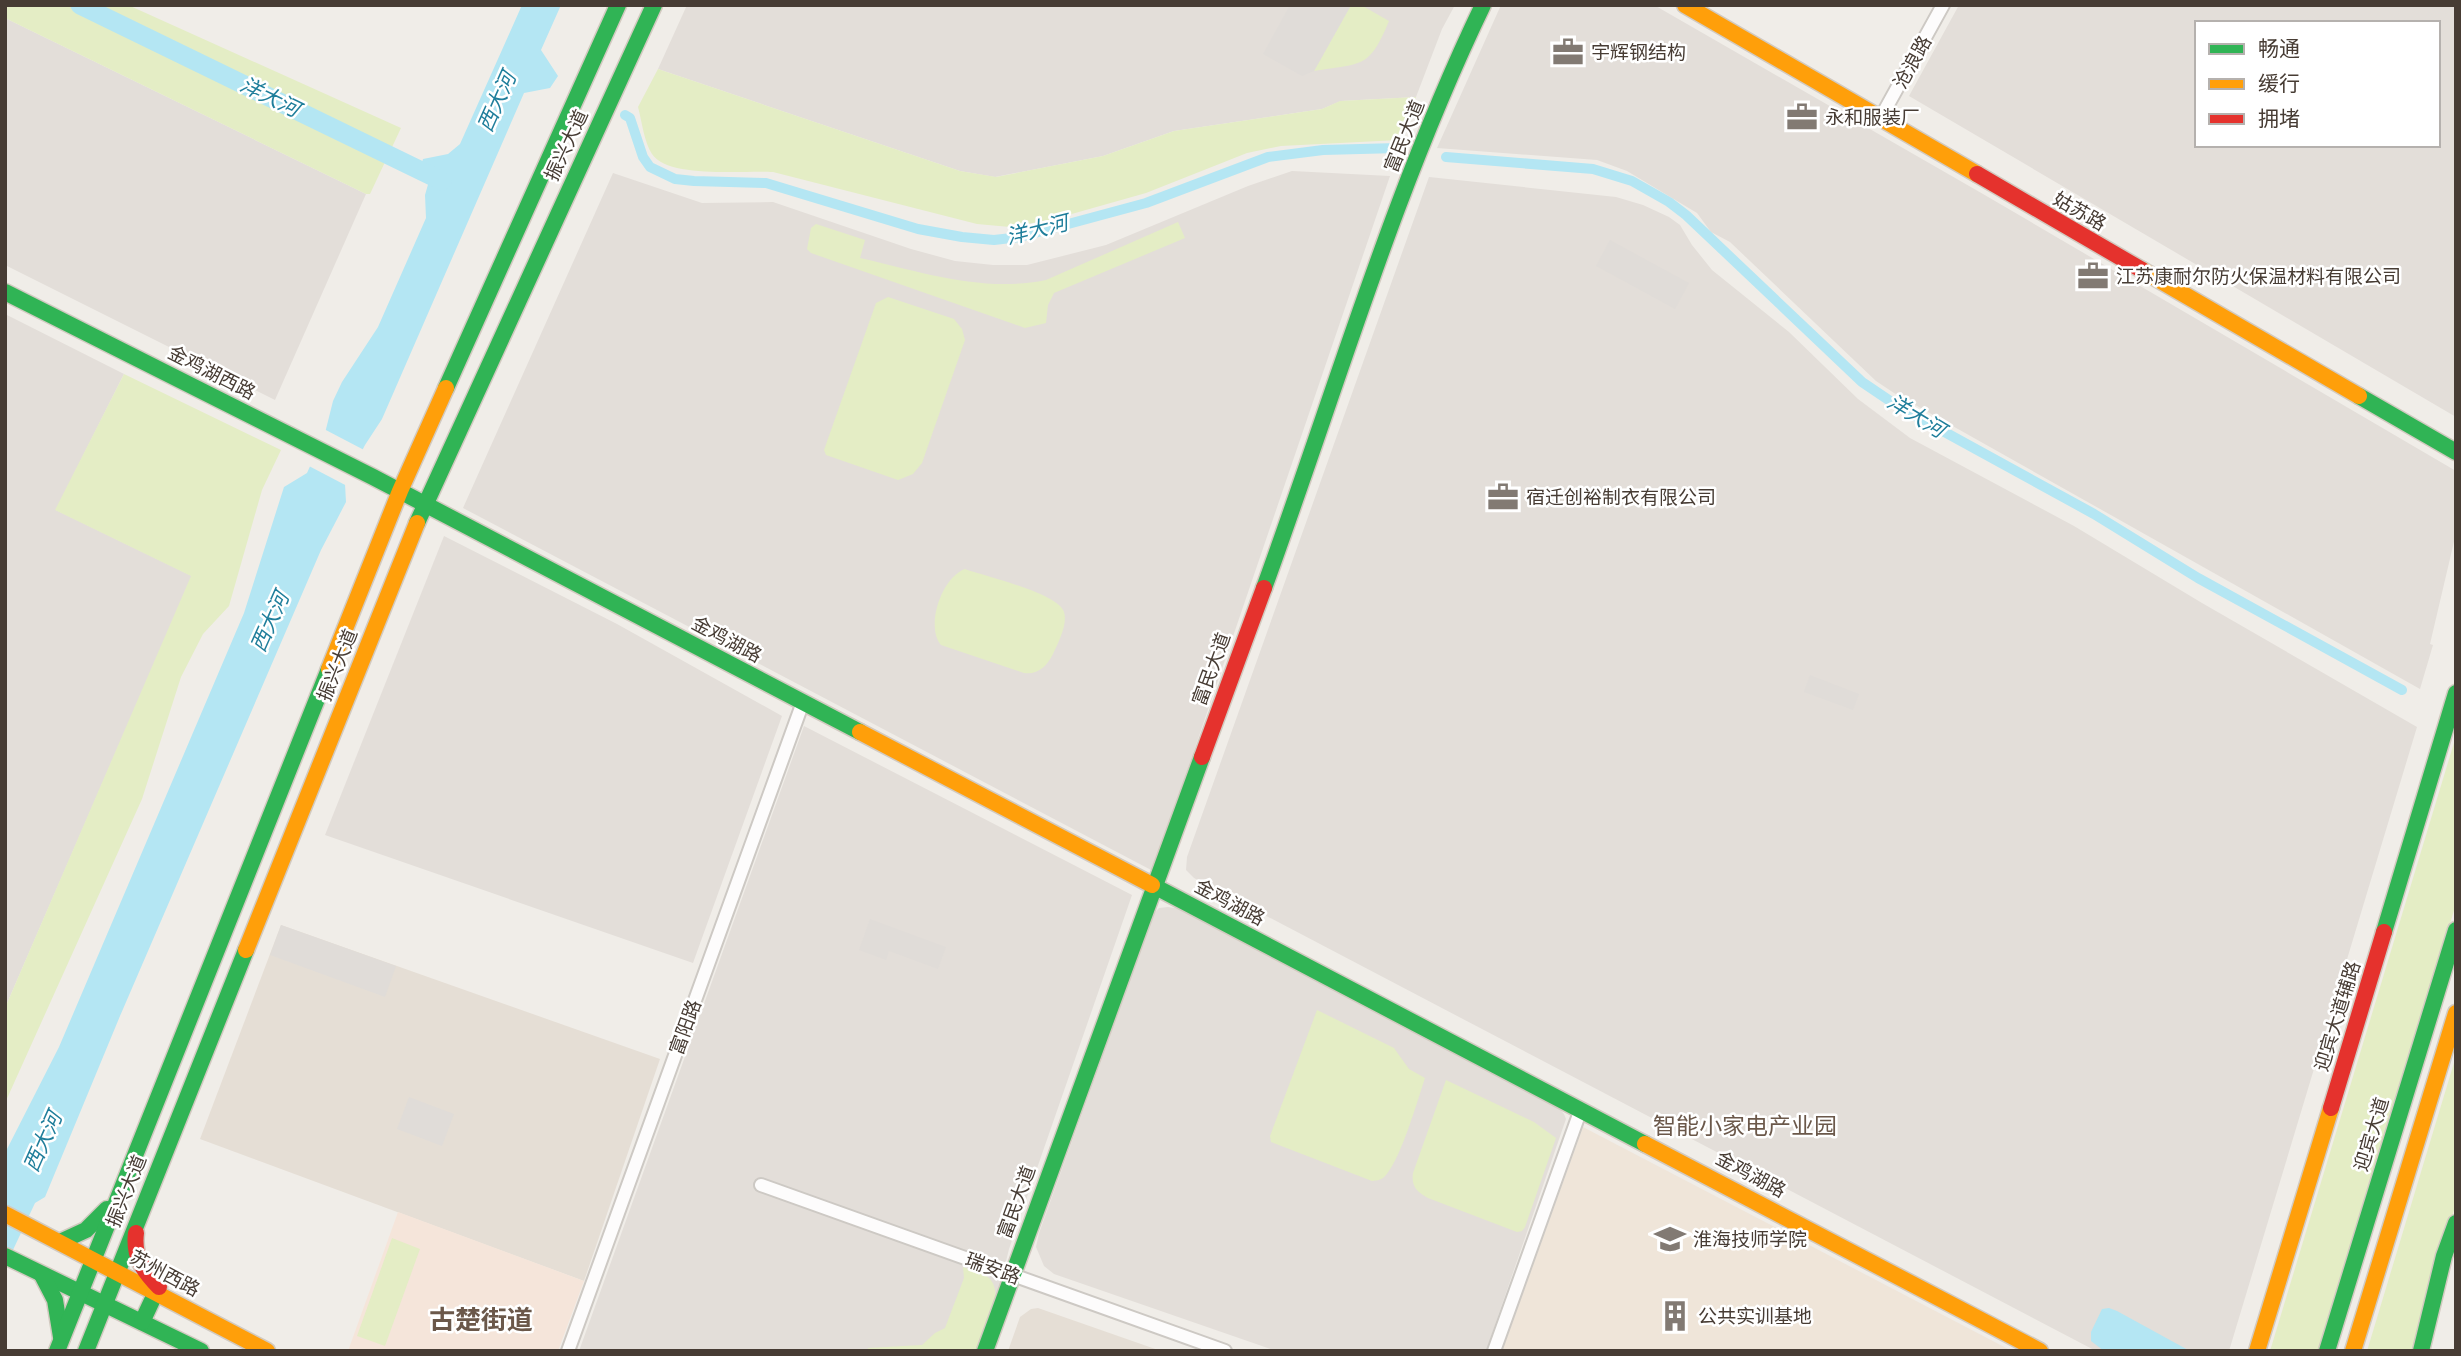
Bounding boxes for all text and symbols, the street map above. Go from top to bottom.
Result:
legend [2195,21,2440,147]
street label: 沧浪路 [1887,31,1937,93]
text: 畅通 [2258,34,2300,62]
office icon: 宇辉钢结构 [1551,35,1585,69]
place label: 宇辉钢结构 [1591,39,1686,65]
water label: 西大河 [470,63,523,136]
text: 缓行 [2258,69,2300,97]
water label: 洋大河 [236,70,308,124]
street label: 富民大道 [1378,96,1430,176]
office icon: 永和服装厂 [1785,100,1819,134]
place label: 永和服装厂 [1825,104,1920,130]
text: 拥堵 [2258,104,2300,132]
street label: 振兴大道 [538,105,594,185]
street label: 姑苏路 [2049,185,2111,237]
water label: 洋大河 [1003,207,1075,250]
office icon: 江苏康耐尔防火保温材料有限公司 [2076,259,2110,293]
place label: 江苏康耐尔防火保温材料有限公司 [2116,263,2401,289]
street label: 金鸡湖西路 [164,339,260,405]
water label: 洋大河 [1882,387,1954,445]
office icon: 宿迁创裕制衣有限公司 [1486,480,1520,514]
place label: 宿迁创裕制衣有限公司 [1526,484,1716,510]
water label: 西大河 [243,583,296,656]
street label: 金鸡湖路 [687,610,767,668]
street label: 振兴大道 [311,625,363,705]
street label: 富民大道 [1186,629,1236,709]
street label: 金鸡湖路 [1190,873,1270,931]
street label: 迎宾大道辅路 [2308,958,2366,1074]
street label: 富阳路 [663,996,707,1058]
street label: 迎宾大道 [2347,1094,2395,1174]
water label: 西大河 [16,1103,69,1176]
district label: 智能小家电产业园 [1653,1109,1837,1141]
street label: 金鸡湖路 [1711,1145,1791,1203]
street label: 振兴大道 [100,1151,152,1231]
street label: 富民大道 [991,1162,1041,1242]
school or university icon: 淮海技师学院 [1653,1222,1687,1256]
place label: 淮海技师学院 [1693,1226,1807,1252]
street label: 苏州西路 [125,1244,205,1302]
street label: 瑞安路 [962,1246,1024,1290]
building icon: 公共实训基地 [1658,1299,1692,1333]
district label: 古楚街道 [429,1301,533,1337]
place label: 公共实训基地 [1698,1303,1812,1329]

